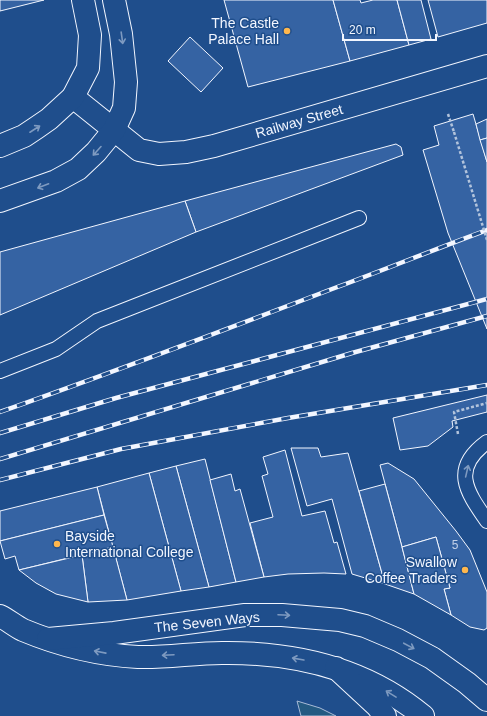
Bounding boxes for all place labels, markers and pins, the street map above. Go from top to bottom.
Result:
place label: The Castle Palace Hall [208,15,279,47]
marker: The Castle Palace Hall [282,26,292,36]
place label: Bayside International College [65,528,194,560]
marker: Bayside International College [52,539,62,549]
place label: Swallow Coffee Traders [365,554,458,586]
marker: Swallow Coffee Traders [460,565,470,575]

